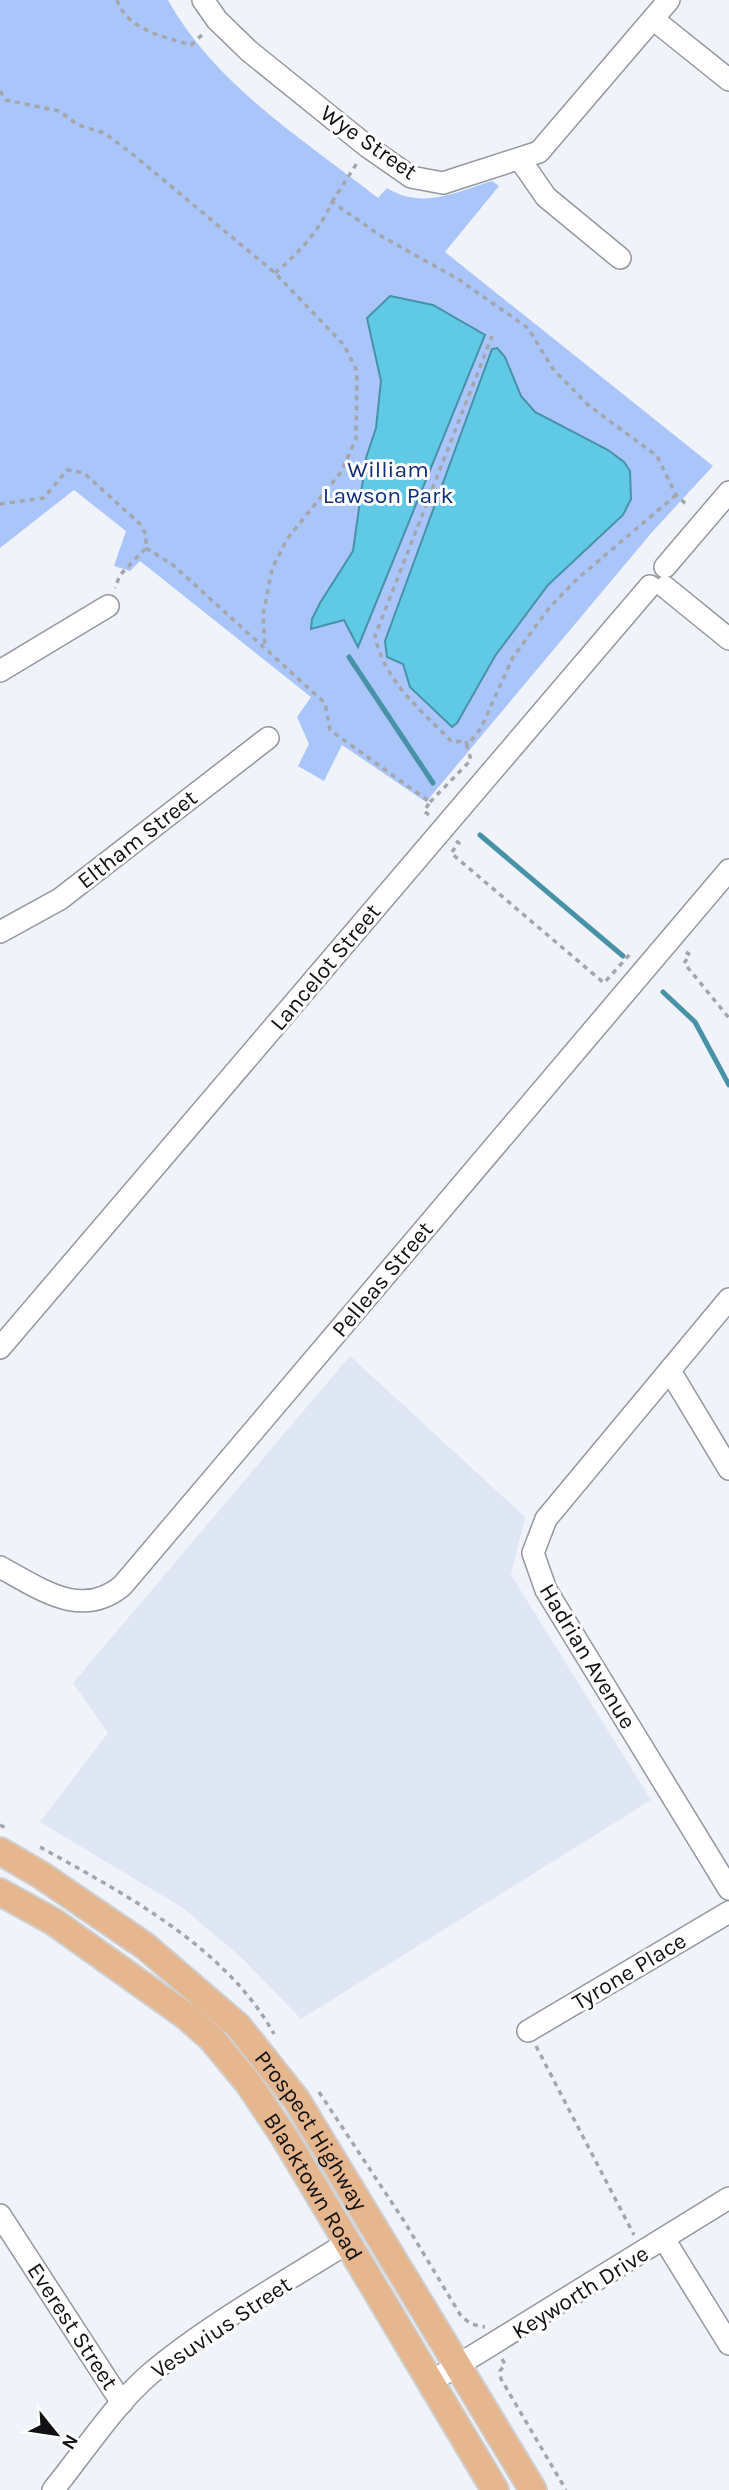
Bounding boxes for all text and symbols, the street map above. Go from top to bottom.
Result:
street label: Wye Street [315,99,422,186]
park label: William Lawson Park [323,456,453,509]
street label: Eltham Street [72,784,203,895]
street label: Lancelot Street [265,898,386,1036]
street label: Pelleas Street [326,1216,439,1343]
street label: Hadrian Avenue [534,1579,642,1734]
street label: Tyrone Place [567,1927,691,2016]
street label: Prospect Highway [249,2045,373,2216]
street label: Blacktown Road [258,2108,368,2266]
street label: Keyworth Drive [507,2240,653,2345]
street label: Everest Street [22,2258,124,2395]
street label: Vesuvius Street [146,2270,297,2384]
north arrow [21,2399,91,2469]
text: N [57,2431,83,2453]

